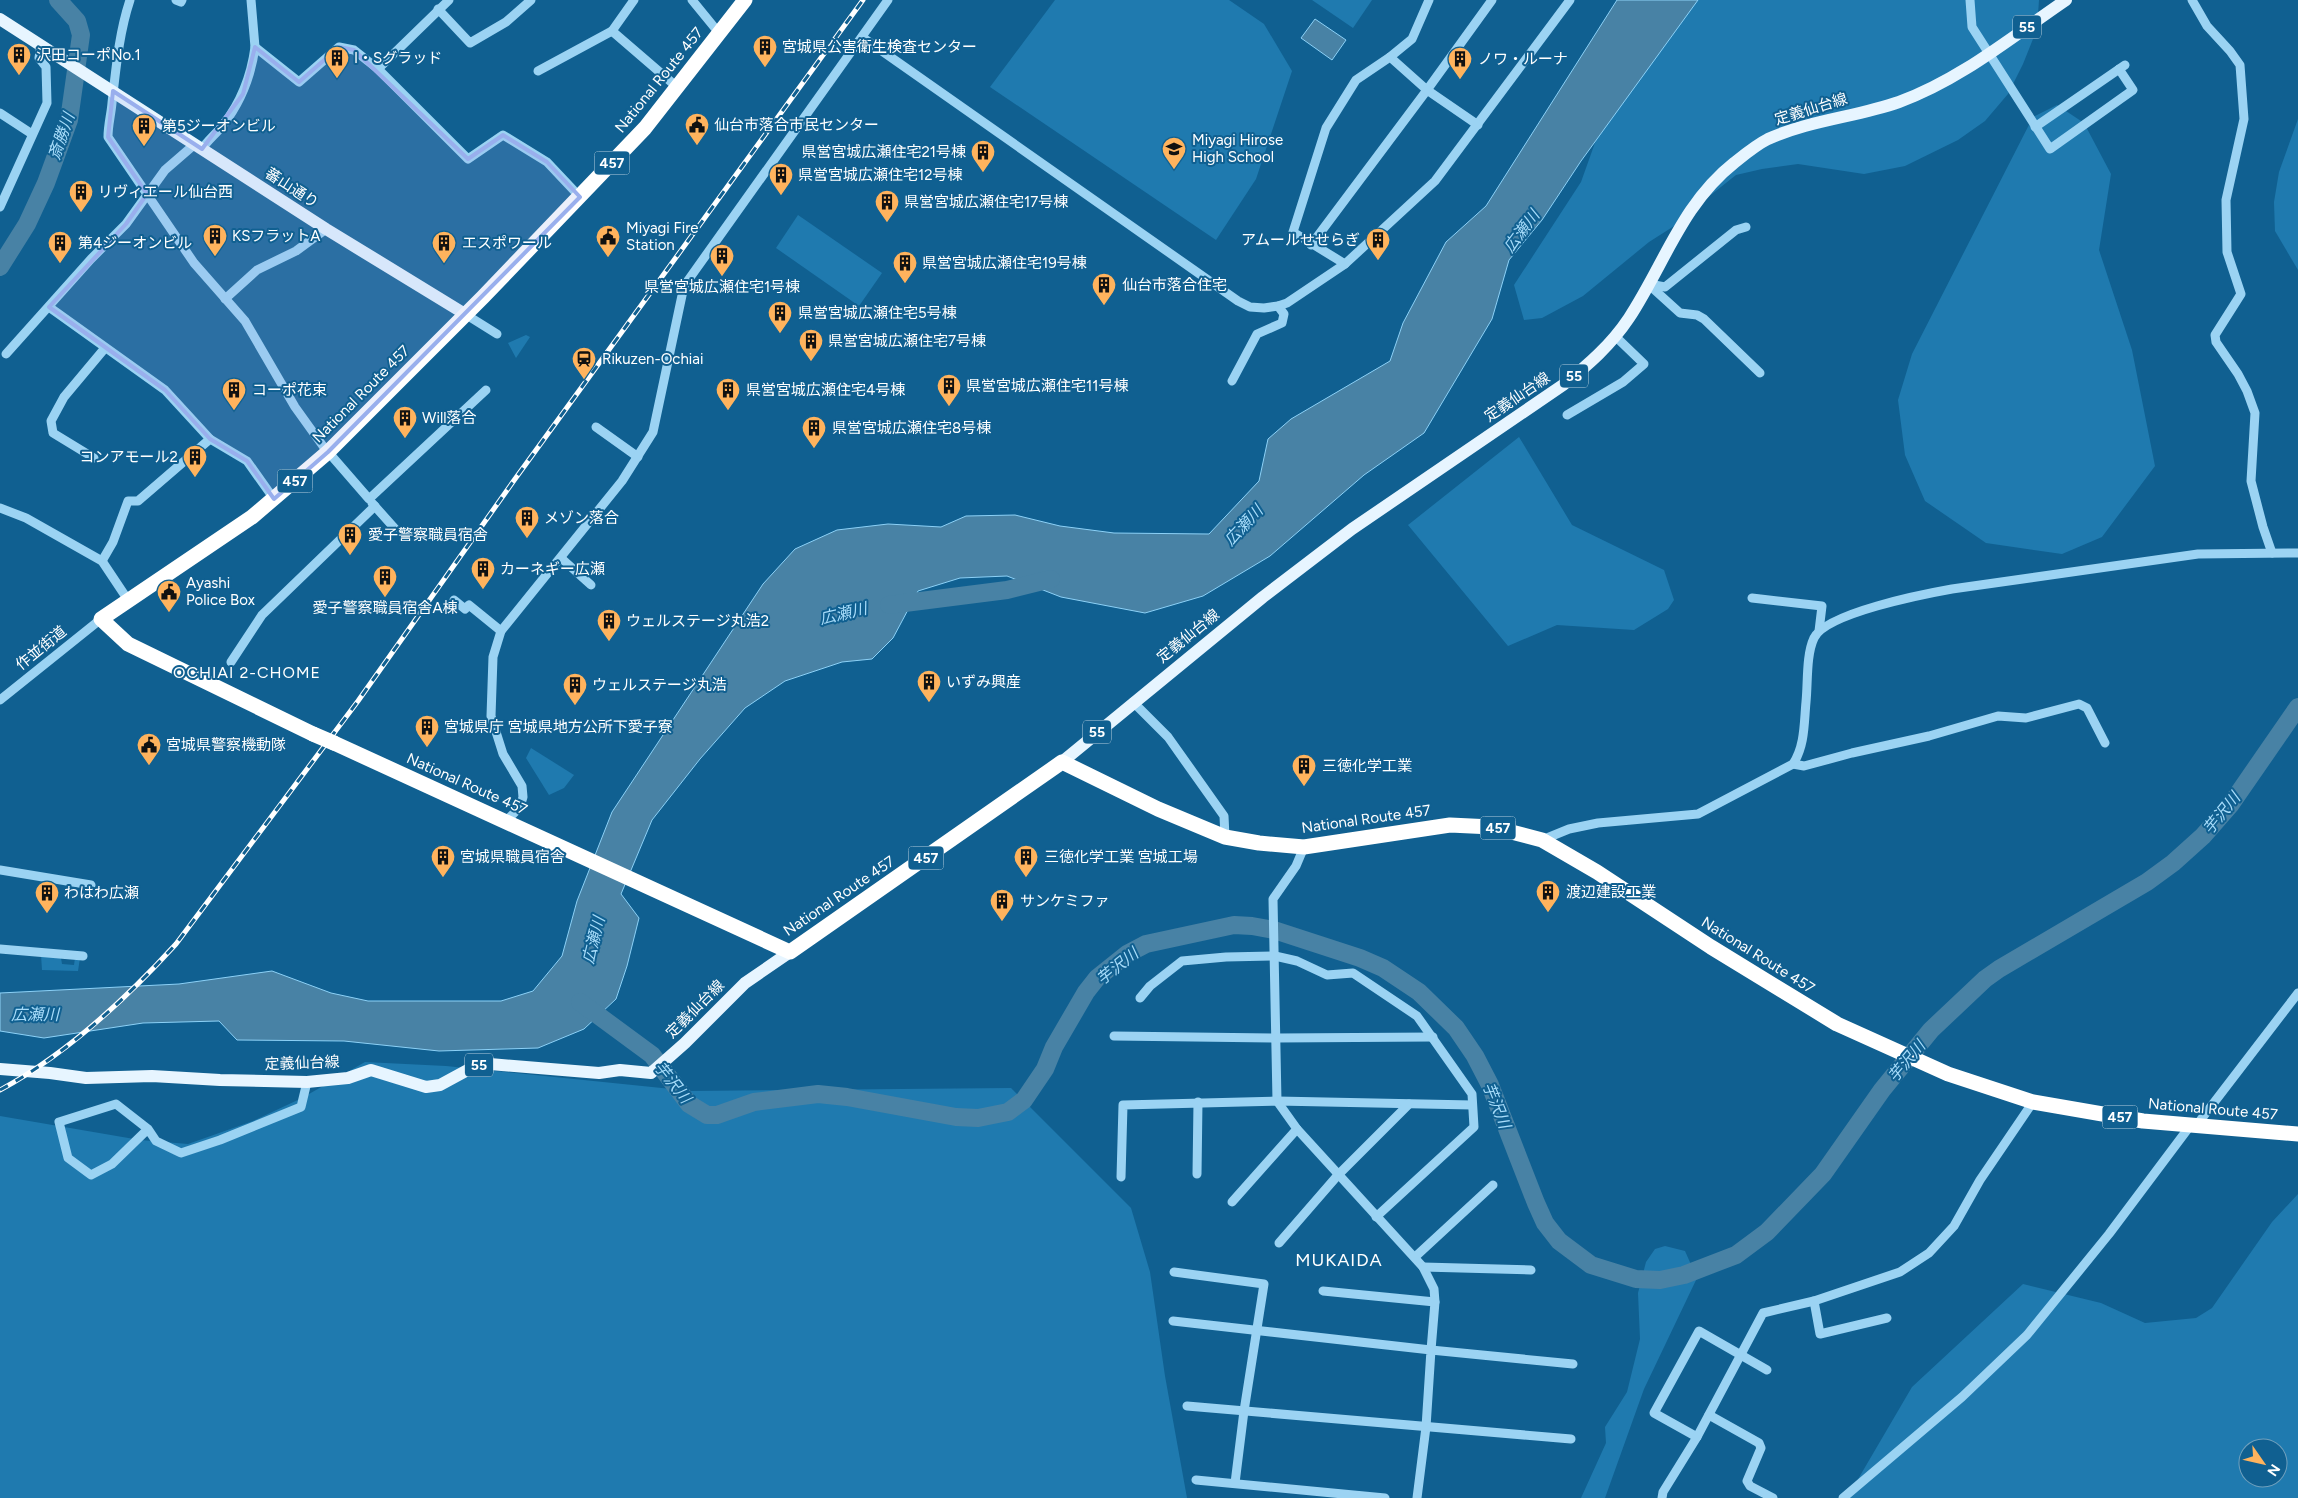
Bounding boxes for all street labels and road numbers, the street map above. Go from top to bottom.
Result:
road number: 55 [2013,16,2041,38]
street label: National Route 457 [611,24,707,136]
street label: 定義仙台線 [1772,89,1850,129]
road number: 457 [594,152,630,174]
street label: 蕃山通り [262,164,322,212]
street label: National Route 457 [309,342,413,446]
road number: 55 [1560,364,1588,388]
street label: 定義仙台線 [1481,369,1553,425]
road number: 457 [278,470,312,492]
street label: 定義仙台線 [1153,605,1223,667]
street label: 作並街道 [12,622,70,674]
road number: 55 [1083,720,1111,744]
street label: National Route 457 [404,749,530,819]
street label: National Route 457 [1300,801,1432,837]
road number: 457 [1480,816,1516,840]
road number: 457 [908,846,944,870]
street label: National Route 457 [780,852,898,940]
street label: National Route 457 [1698,913,1818,997]
street label: 定義仙台線 [662,976,728,1042]
street label: 定義仙台線 [264,1053,340,1073]
road number: 55 [465,1054,493,1076]
street label: National Route 457 [2147,1094,2279,1124]
road number: 457 [2102,1106,2138,1128]

